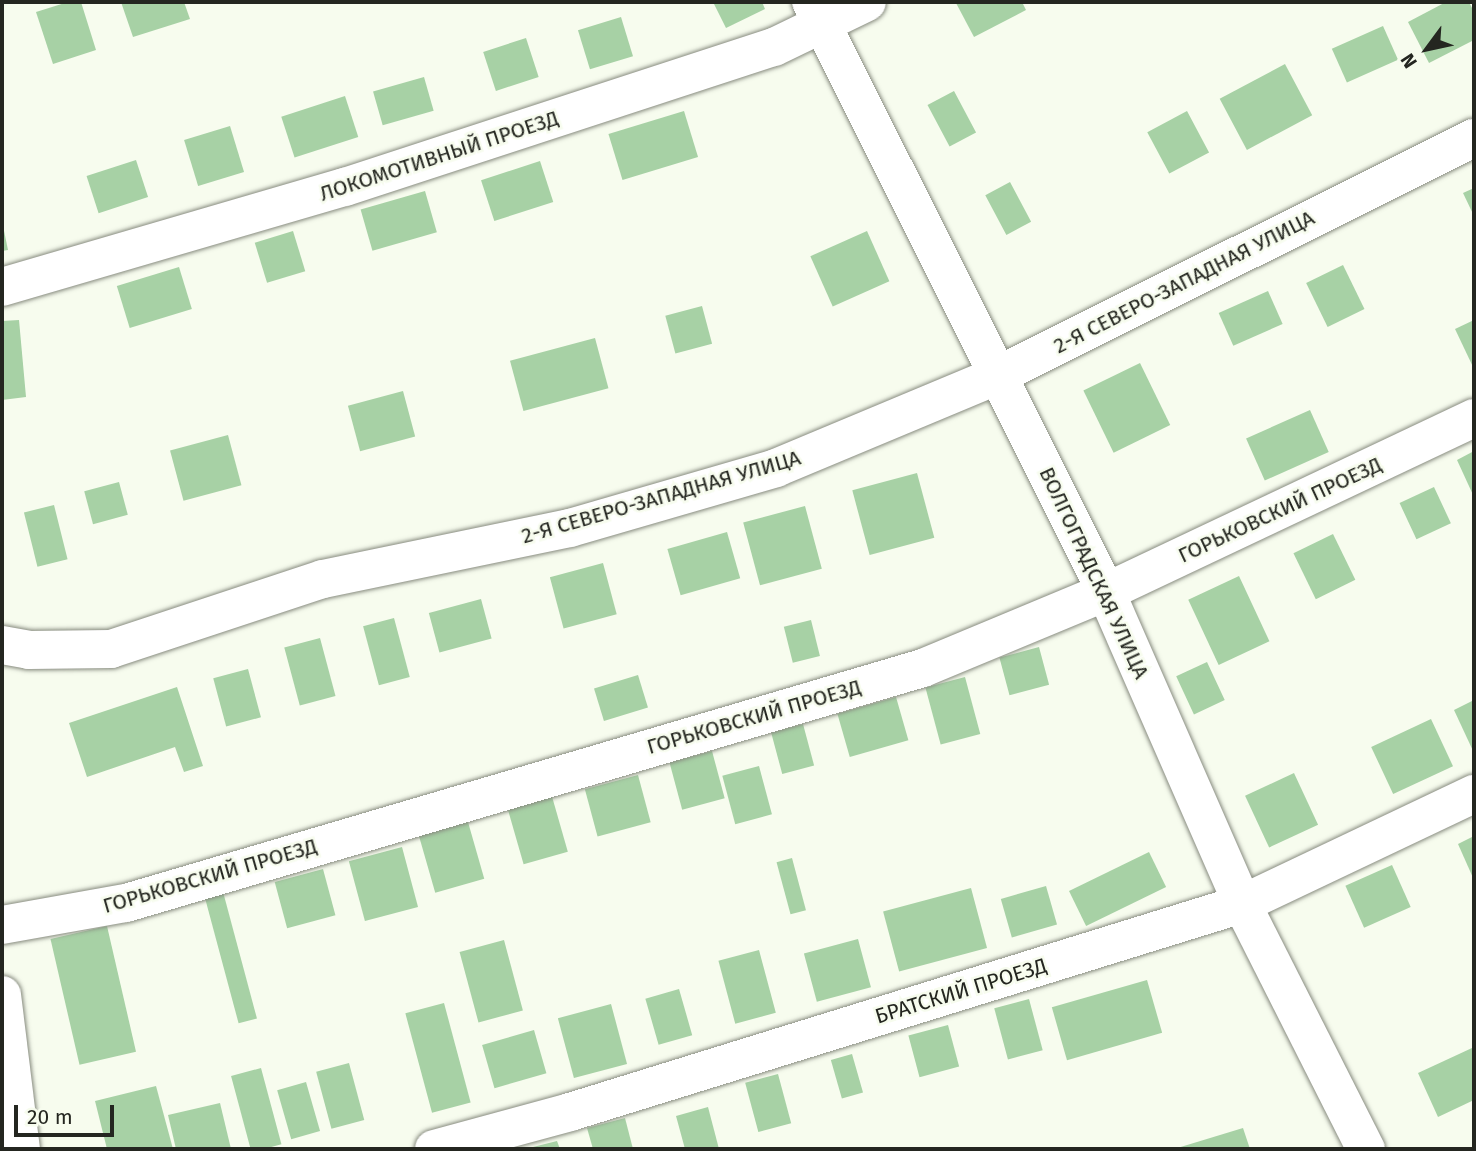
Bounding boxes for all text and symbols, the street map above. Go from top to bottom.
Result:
north arrow [1392,14,1462,84]
text: N [1396,49,1422,72]
street label: ЛОКОМОТИВНЫЙ ПРОЕЗД [316,105,562,207]
street label: 2-Я СЕВЕРО-ЗАПАДНАЯ УЛИЦА [1050,205,1318,359]
street label: 2-Я СЕВЕРО-ЗАПАДНАЯ УЛИЦА [519,445,803,549]
street label: ГОРЬКОВСКИЙ ПРОЕЗД [1174,452,1386,568]
street label: ВОЛГОГРАДСКАЯ УЛИЦА [1034,463,1154,683]
street label: ГОРЬКОВСКИЙ ПРОЕЗД [644,674,864,760]
street label: ГОРЬКОВСКИЙ ПРОЕЗД [100,833,320,919]
street label: БРАТСКИЙ ПРОЕЗД [872,953,1050,1029]
scale bar [18,1092,117,1136]
text: 20 m [27,1104,73,1130]

